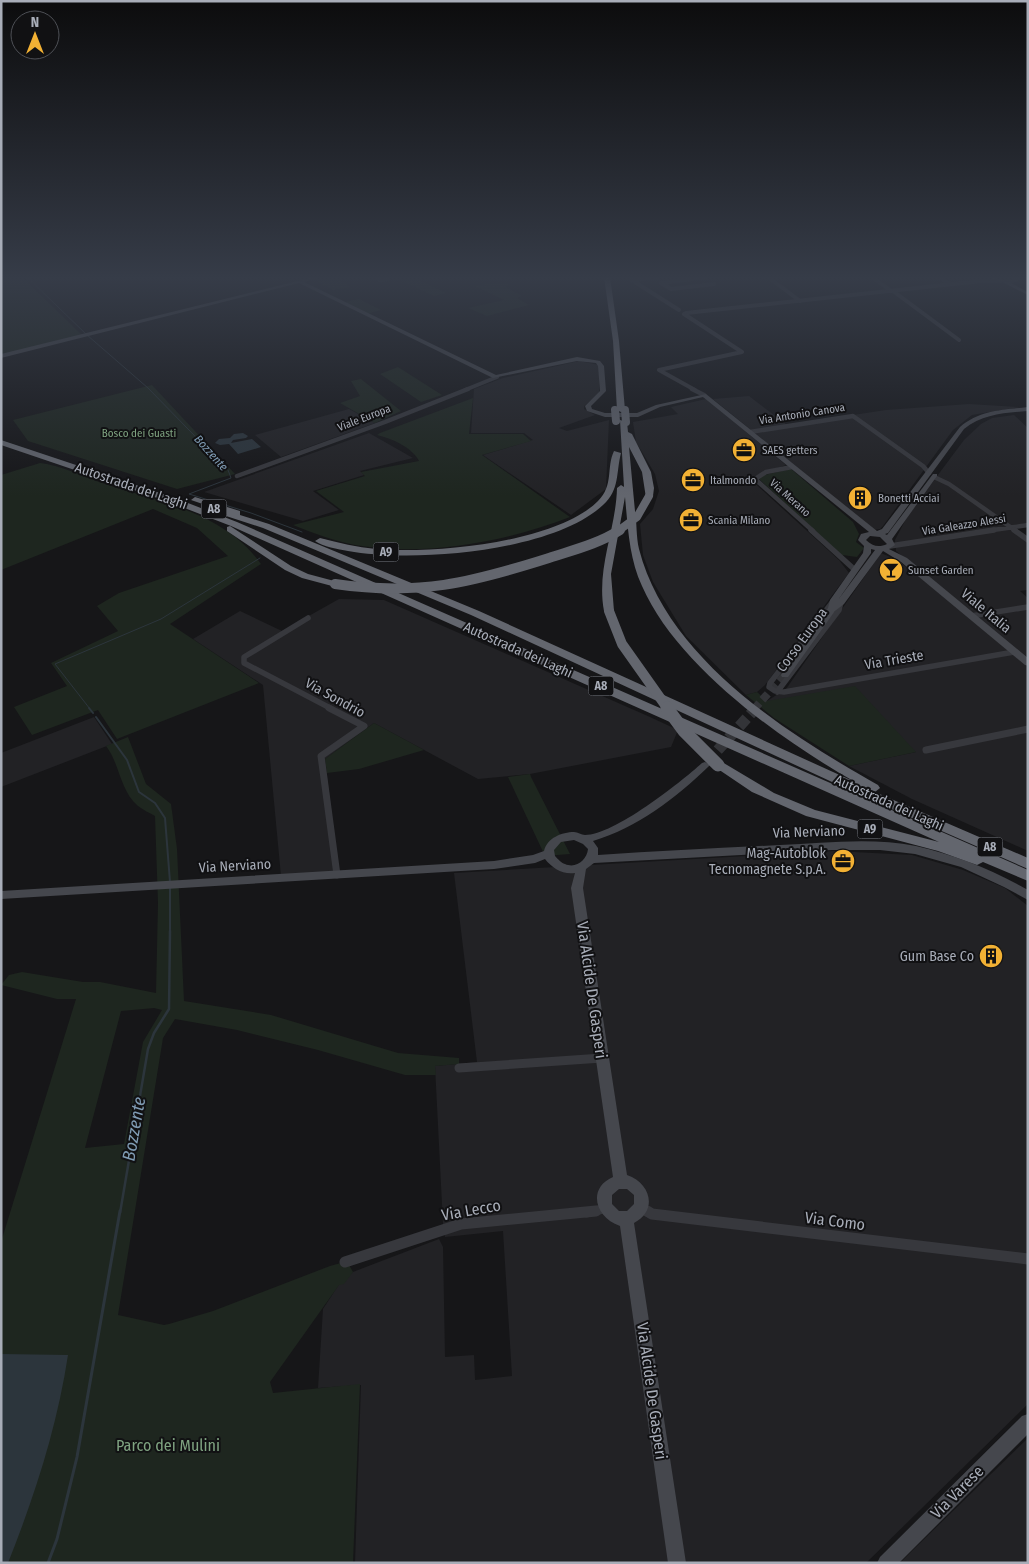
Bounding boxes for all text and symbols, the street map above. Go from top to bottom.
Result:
north arrow [10,10,60,60]
text: N [31,14,39,31]
street label: Via Antonio Canova [758,401,846,427]
street label: Viale Europa [336,402,392,434]
park label: Bosco dei Guasti [102,427,176,440]
water label: Bozzente [191,432,231,474]
office icon: SAES getters [731,437,757,463]
place label: SAES getters [762,444,818,457]
street label: Autostrada dei Laghi [73,459,189,513]
office icon: Italmondo [680,467,706,493]
place label: Italmondo [710,474,757,487]
street label: Via Merano [767,476,813,520]
building icon: Bonetti Acciai [847,485,873,511]
place label: Bonetti Acciai [878,492,940,505]
road number: A8 [202,499,226,518]
office icon: Scania Milano [678,507,704,533]
street label: Via Galeazzo Alessi [921,512,1007,538]
place label: Scania Milano [708,514,771,527]
road number: A9 [374,542,398,562]
bar icon: Sunset Garden [878,557,904,583]
place label: Sunset Garden [908,564,974,577]
street label: Viale Italia [957,585,1015,637]
street label: Corso Europa [773,604,831,675]
street label: Autostrada dei Laghi [461,618,575,682]
street label: Via Trieste [863,646,925,674]
street label: Via Sondrio [302,675,368,721]
road number: A8 [588,676,614,696]
street label: Autostrada dei Laghi [832,771,946,835]
road number: A9 [858,820,882,839]
street label: Via Nerviano [772,822,846,842]
road number: A8 [978,838,1002,856]
place label: Mag-Autoblok Tecnomagnete S.p.A. [709,845,826,878]
office icon: Mag-Autoblok Tecnomagnete S.p.A. [830,848,856,874]
street label: Via Nerviano [198,856,272,876]
street label: Via Alcide De Gasperi [573,920,611,1060]
building icon: Gum Base Co [978,943,1004,969]
place label: Gum Base Co [900,948,974,965]
water label: Bozzente [118,1095,151,1163]
street label: Via Lecco [440,1195,502,1225]
street label: Via Como [804,1208,866,1234]
street label: Via Alcide De Gasperi [633,1321,671,1461]
park label: Parco dei Mulini [116,1436,220,1455]
street label: Via Varese [927,1462,987,1522]

